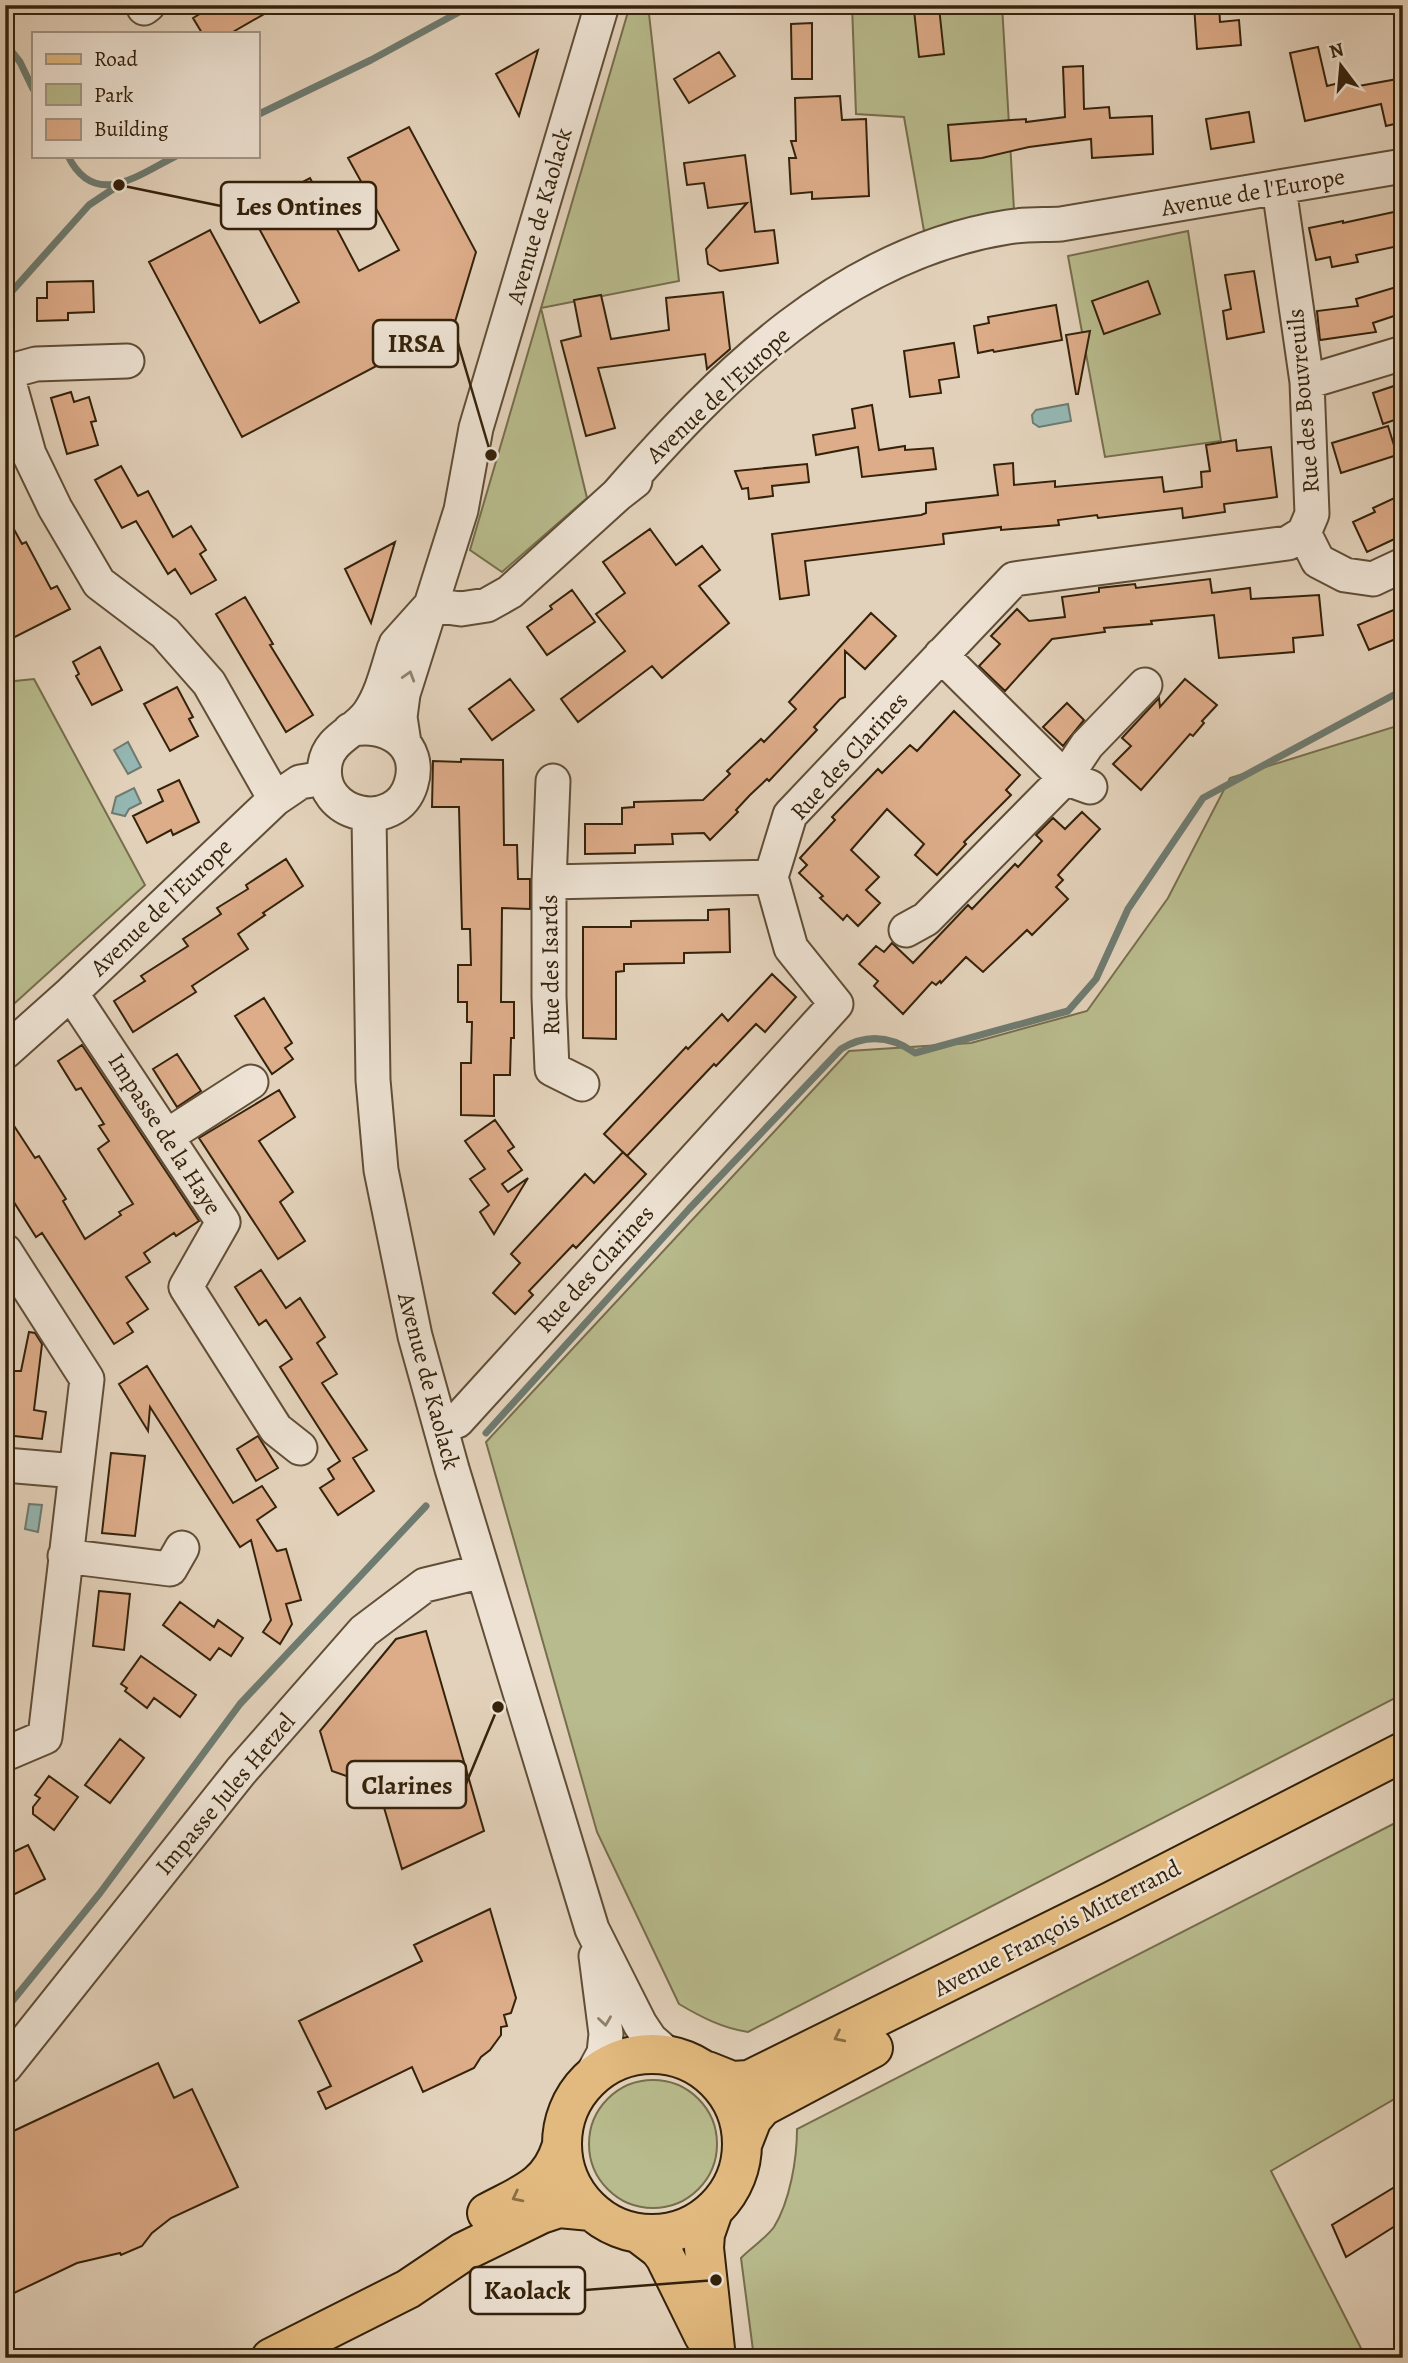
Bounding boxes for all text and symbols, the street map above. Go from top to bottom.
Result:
legend [32,32,259,158]
north arrow [1306,32,1376,102]
text: N [1326,36,1347,65]
text: Road [94,45,138,73]
text: Park [94,81,134,109]
text: Building [94,115,169,143]
street label: Avenue de Kaolack [498,124,579,309]
street label: Avenue de l'Europe [1158,160,1347,224]
callout: Les Ontines [221,182,376,229]
text: Les Ontines [236,189,362,224]
street label: Rue des Bouvreuils [1279,307,1327,495]
callout: IRSA [373,320,458,367]
street label: Avenue de l'Europe [638,320,797,471]
text: IRSA [388,326,445,361]
one-way arrow [401,671,415,683]
street label: Rue des Clarines [783,685,915,827]
street label: Avenue de l'Europe [82,831,239,984]
street label: Rue des Isards [533,894,567,1036]
street label: Impasse de la Haye [101,1047,229,1221]
street label: Rue des Clarines [529,1198,661,1340]
street label: Avenue de Kaolack [390,1288,468,1473]
street label: Impasse Jules Hetzel [148,1706,302,1882]
callout: Clarines [347,1761,466,1808]
text: Clarines [361,1768,453,1803]
street label: Avenue François Mitterrand [927,1852,1186,2005]
one-way arrow [597,2015,612,2027]
one-way arrow [834,2028,846,2042]
one-way arrow [512,2188,524,2202]
callout: Kaolack [470,2267,585,2314]
text: Kaolack [484,2273,571,2308]

